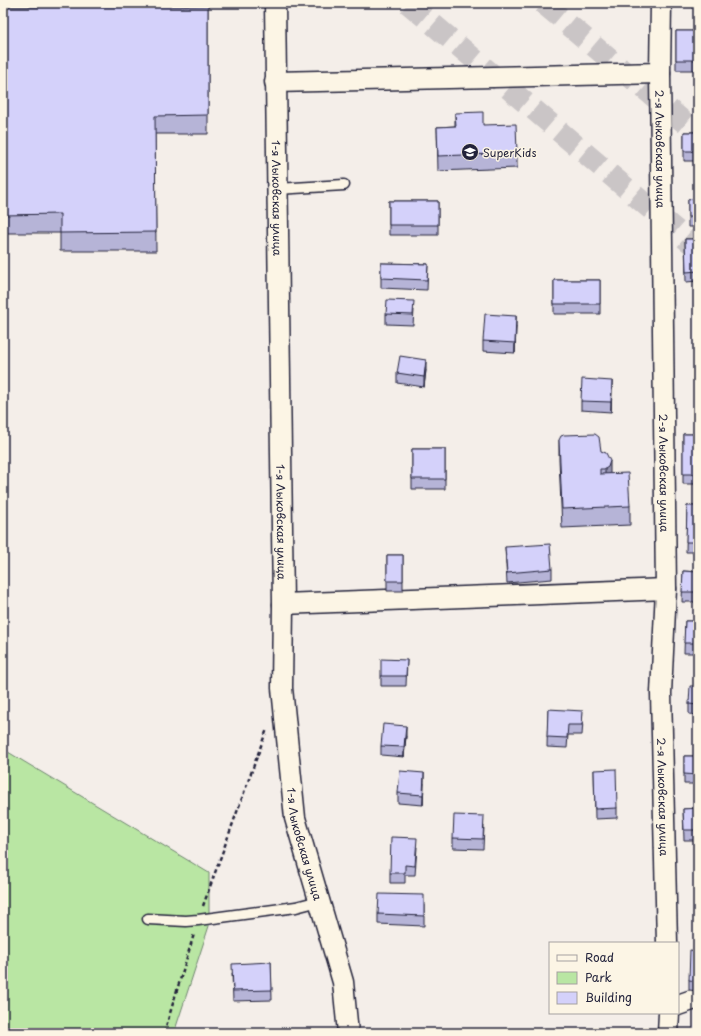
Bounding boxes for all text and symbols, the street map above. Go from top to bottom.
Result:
street label: 2-я Лыковская улица [652,90,670,208]
street label: 1-я Лыковская улица [268,140,287,256]
school or university icon: SuperKids [460,142,480,162]
place label: SuperKids [483,144,537,161]
street label: 2-я Лыковская улица [655,414,674,532]
street label: 1-я Лыковская улица [273,464,291,580]
street label: 2-я Лыковская улица [654,737,673,856]
street label: 1-я Лыковская улица [284,787,327,902]
legend [549,942,679,1014]
text: Road [585,948,614,966]
text: Park [585,968,612,986]
text: Building [585,988,632,1006]

